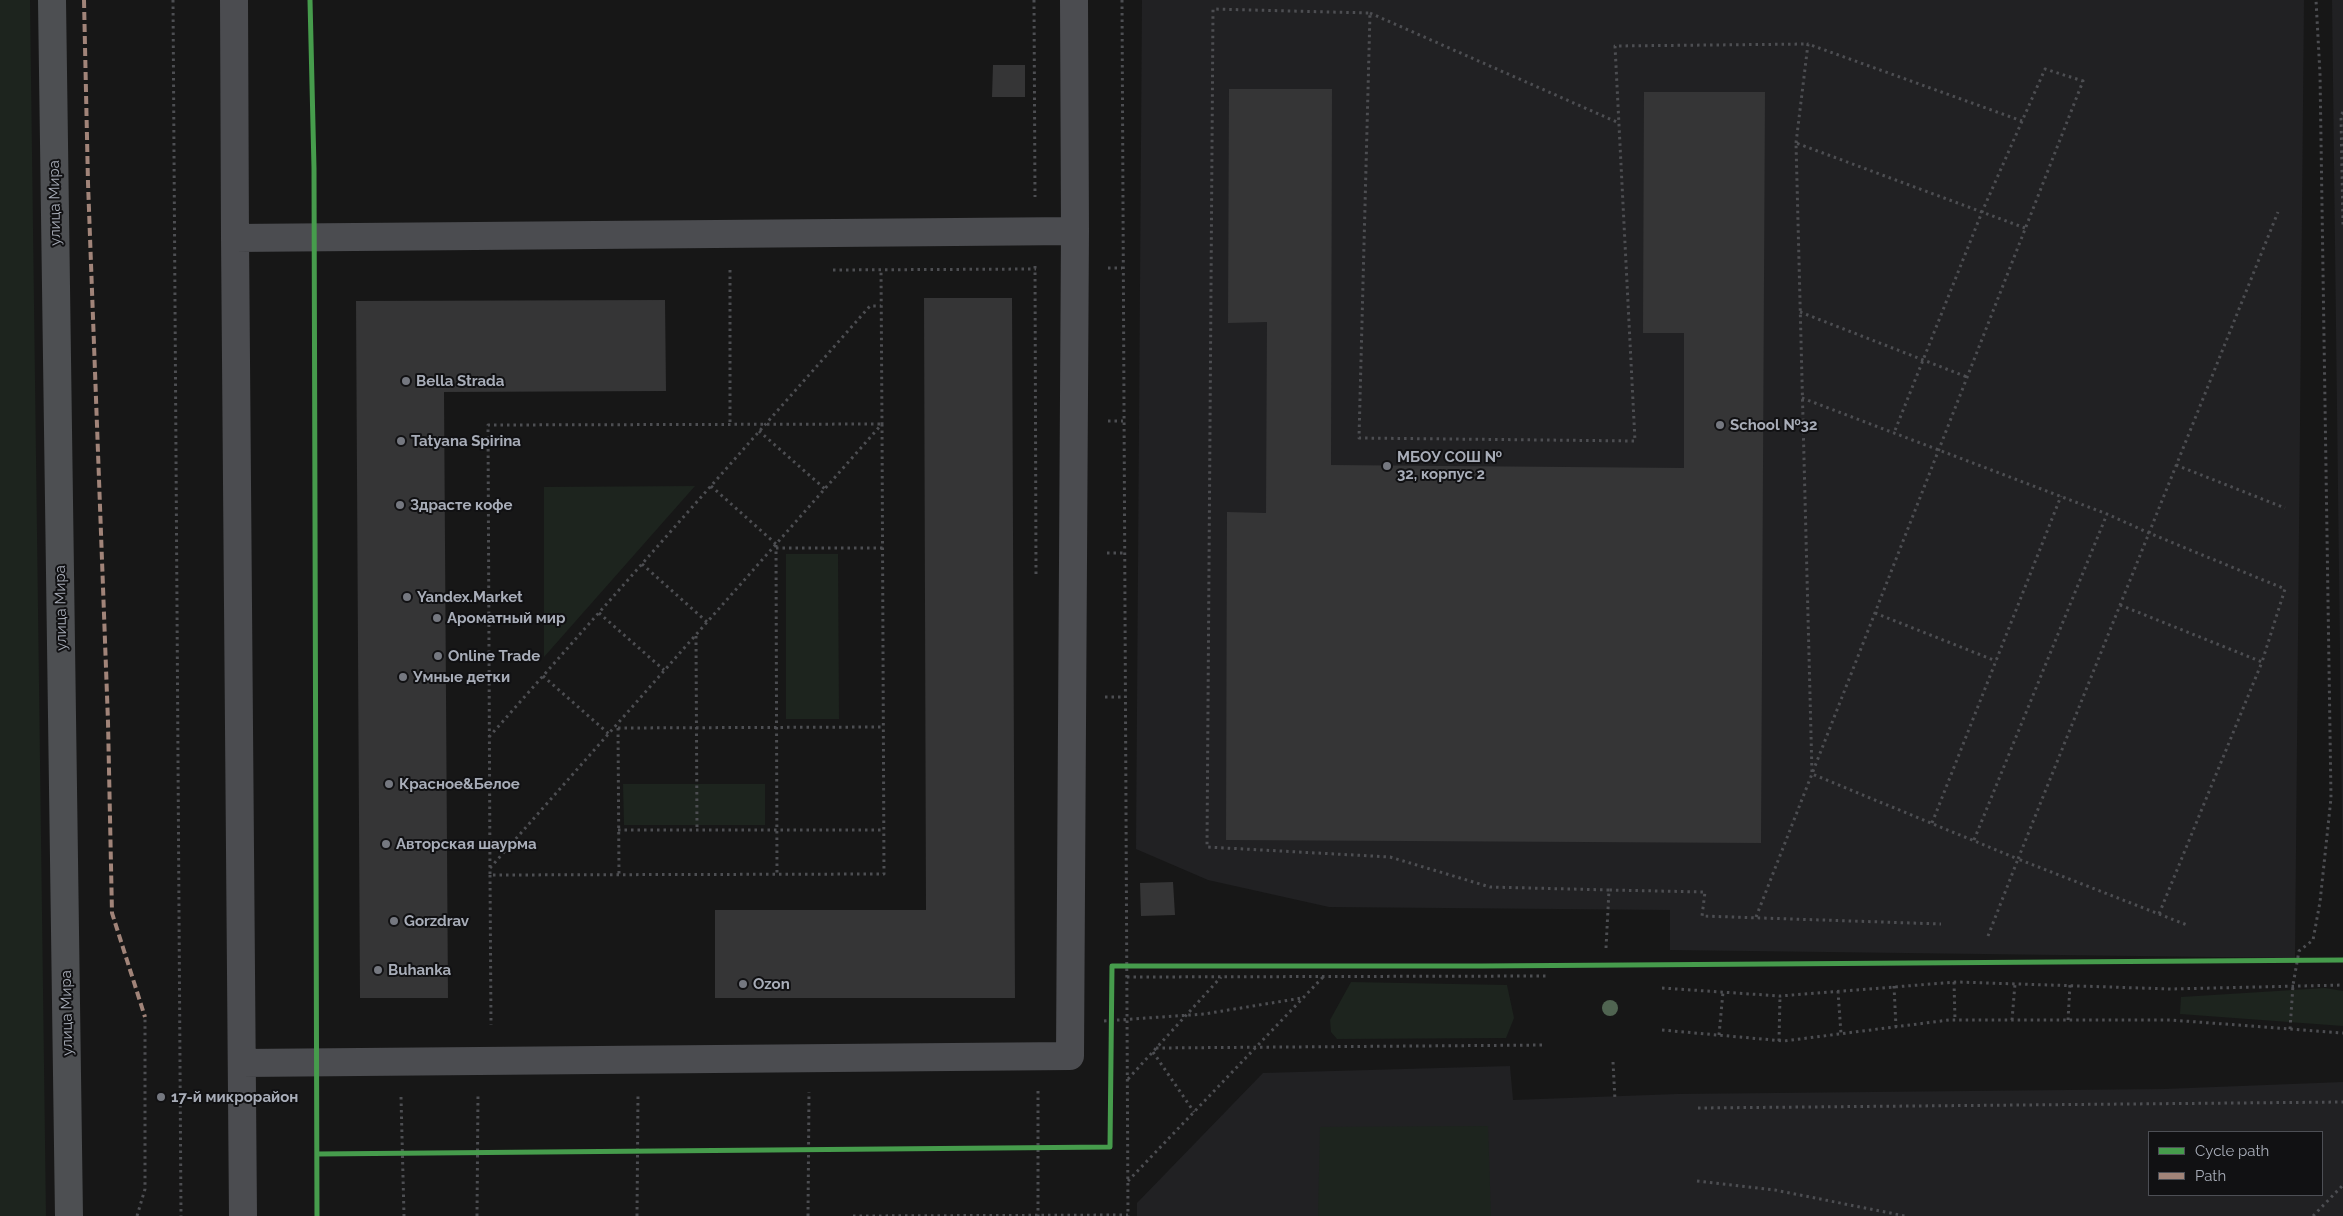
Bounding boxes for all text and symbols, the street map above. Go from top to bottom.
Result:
street label: улица Мира [45,160,65,246]
place label: Bella Strada [416,372,504,390]
marker: Bella Strada [400,375,412,387]
place label: School №32 [1730,416,1817,434]
marker: School №32 [1714,419,1726,431]
place label: Tatyana Spirina [411,432,521,450]
marker: Tatyana Spirina [395,435,407,447]
place label: МБОУ СОШ № 32, корпус 2 [1397,448,1502,483]
marker: МБОУ СОШ № 32, корпус 2 [1381,460,1393,472]
place label: Здрасте кофе [410,496,512,514]
marker: Здрасте кофе [394,499,406,511]
street label: улица Мира [51,565,71,651]
place label: Yandex.Market [417,588,523,606]
marker: Yandex.Market [401,591,413,603]
place label: Ароматный мир [447,609,565,627]
marker: Ароматный мир [431,612,443,624]
place label: Online Trade [448,647,540,665]
marker: Online Trade [432,650,444,662]
place label: Умные детки [413,668,510,686]
marker: Умные детки [397,671,409,683]
place label: Красное&Белое [399,775,520,793]
marker: Красное&Белое [383,778,395,790]
place label: Авторская шаурма [396,835,537,853]
marker: Авторская шаурма [380,838,392,850]
place label: Gorzdrav [404,912,469,930]
marker: Gorzdrav [388,915,400,927]
place label: Buhanka [388,961,451,979]
marker: Buhanka [372,964,384,976]
street label: улица Мира [57,970,77,1056]
place label: Ozon [753,975,790,993]
marker: Ozon [737,978,749,990]
place label: 17-й микрорайон [171,1088,298,1106]
marker: 17-й микрорайон [155,1091,167,1103]
legend [2148,1131,2323,1196]
text: Cycle path [2195,1142,2269,1160]
text: Path [2195,1167,2226,1185]

